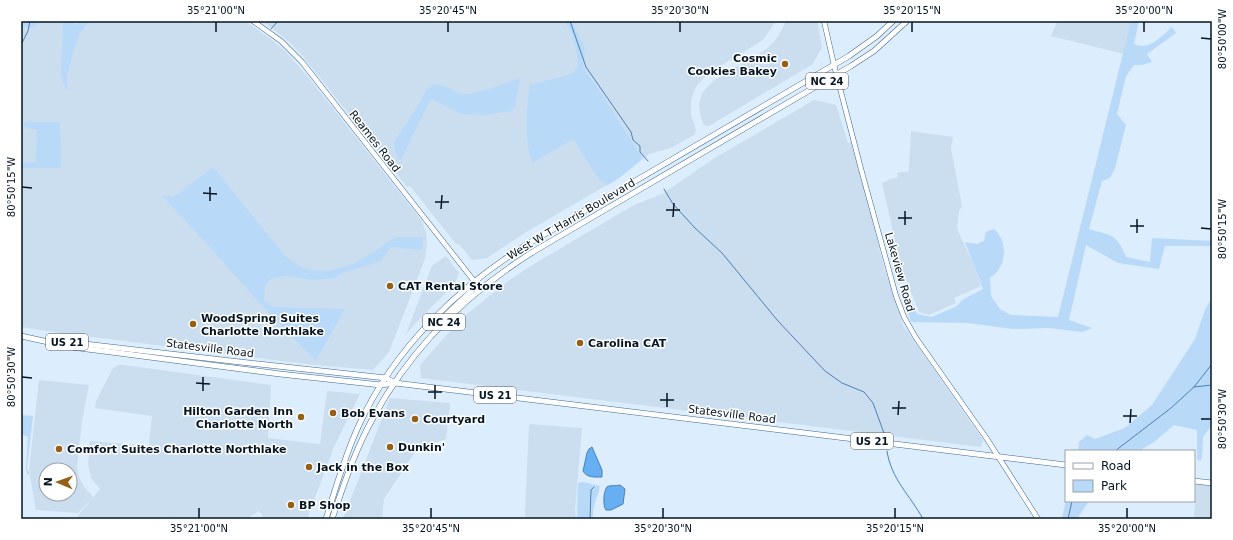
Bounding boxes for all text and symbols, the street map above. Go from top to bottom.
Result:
text: 35°21'00"N [187,5,245,16]
text: 35°20'45"N [419,5,477,16]
text: 35°20'30"N [651,5,709,16]
text: 35°20'15"N [883,5,941,16]
text: 35°20'00"N [1115,5,1173,16]
text: 80°50'00"W [1217,9,1228,69]
place label: Cosmic Cookies Bakey [687,52,777,78]
marker: Cosmic Cookies Bakey [780,59,790,69]
road number: NC 24 [806,73,848,89]
street label: Reames Road [346,108,403,175]
text: 80°50'15"W [6,157,17,217]
street label: West W T Harris Boulevard [505,176,638,263]
text: 80°50'15"W [1217,199,1228,259]
street label: Lakeview Road [882,231,917,313]
place label: CAT Rental Store [398,280,503,293]
marker: CAT Rental Store [385,281,395,291]
place label: WoodSpring Suites Charlotte Northlake [201,312,324,338]
road number: NC 24 [423,314,465,330]
marker: WoodSpring Suites Charlotte Northlake [188,319,198,329]
road number: US 21 [46,334,88,350]
street label: Statesville Road [165,337,255,360]
place label: Carolina CAT [588,337,667,350]
marker: Carolina CAT [575,338,585,348]
text: 80°50'30"W [6,347,17,407]
road number: US 21 [474,387,516,403]
text: 80°50'30"W [1217,389,1228,449]
street label: Statesville Road [687,403,777,426]
place label: Hilton Garden Inn Charlotte North [183,405,293,431]
place label: Bob Evans [341,407,406,420]
marker: Bob Evans [328,408,338,418]
marker: Hilton Garden Inn Charlotte North [296,412,306,422]
place label: Courtyard [423,413,485,426]
marker: Courtyard [410,414,420,424]
road number: US 21 [851,433,893,449]
place label: Dunkin' [398,441,445,454]
marker: Dunkin' [385,442,395,452]
place label: Comfort Suites Charlotte Northlake [67,443,286,456]
marker: Comfort Suites Charlotte Northlake [54,444,64,454]
legend [1065,450,1195,502]
text: Road [1101,459,1131,473]
place label: Jack in the Box [316,461,409,474]
north arrow [38,462,78,502]
marker: Jack in the Box [304,462,314,472]
text: N [42,477,55,487]
text: Park [1101,479,1127,493]
place label: BP Shop [299,499,351,512]
marker: BP Shop [286,500,296,510]
text: 35°21'00"N [170,523,228,534]
text: 35°20'45"N [402,523,460,534]
text: 35°20'30"N [634,523,692,534]
text: 35°20'15"N [866,523,924,534]
text: 35°20'00"N [1098,523,1156,534]

